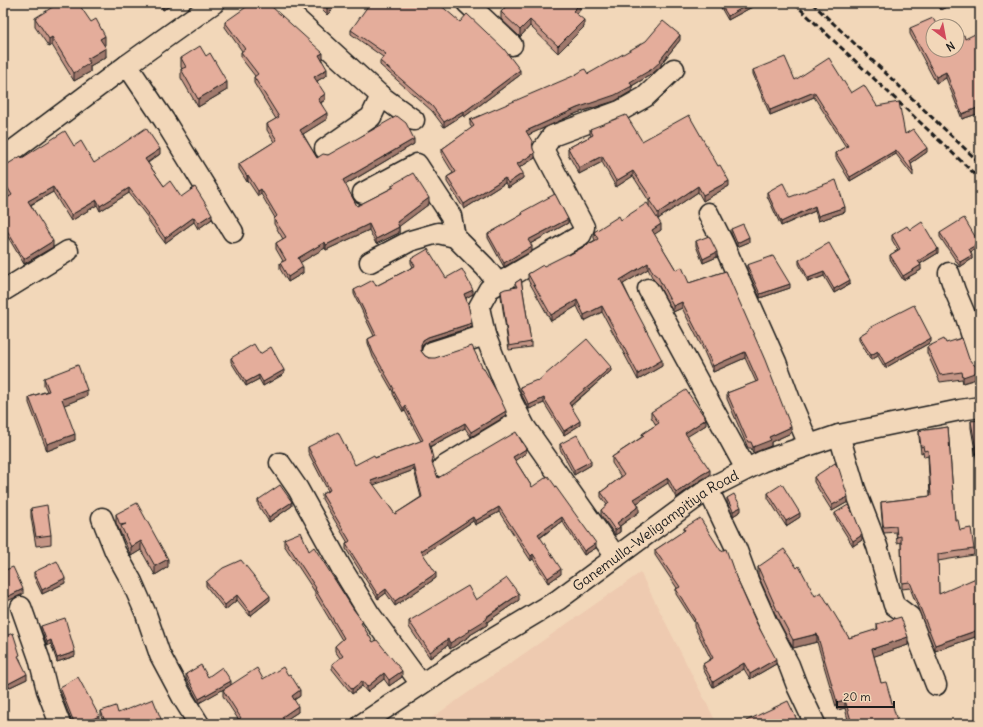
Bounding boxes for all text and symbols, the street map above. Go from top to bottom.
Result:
north arrow [925,18,965,58]
text: N [943,39,957,54]
street label: Ganemulla-Weligampitiya Road [569,466,741,595]
scale bar [837,683,894,709]
text: 20 m [843,689,871,704]

